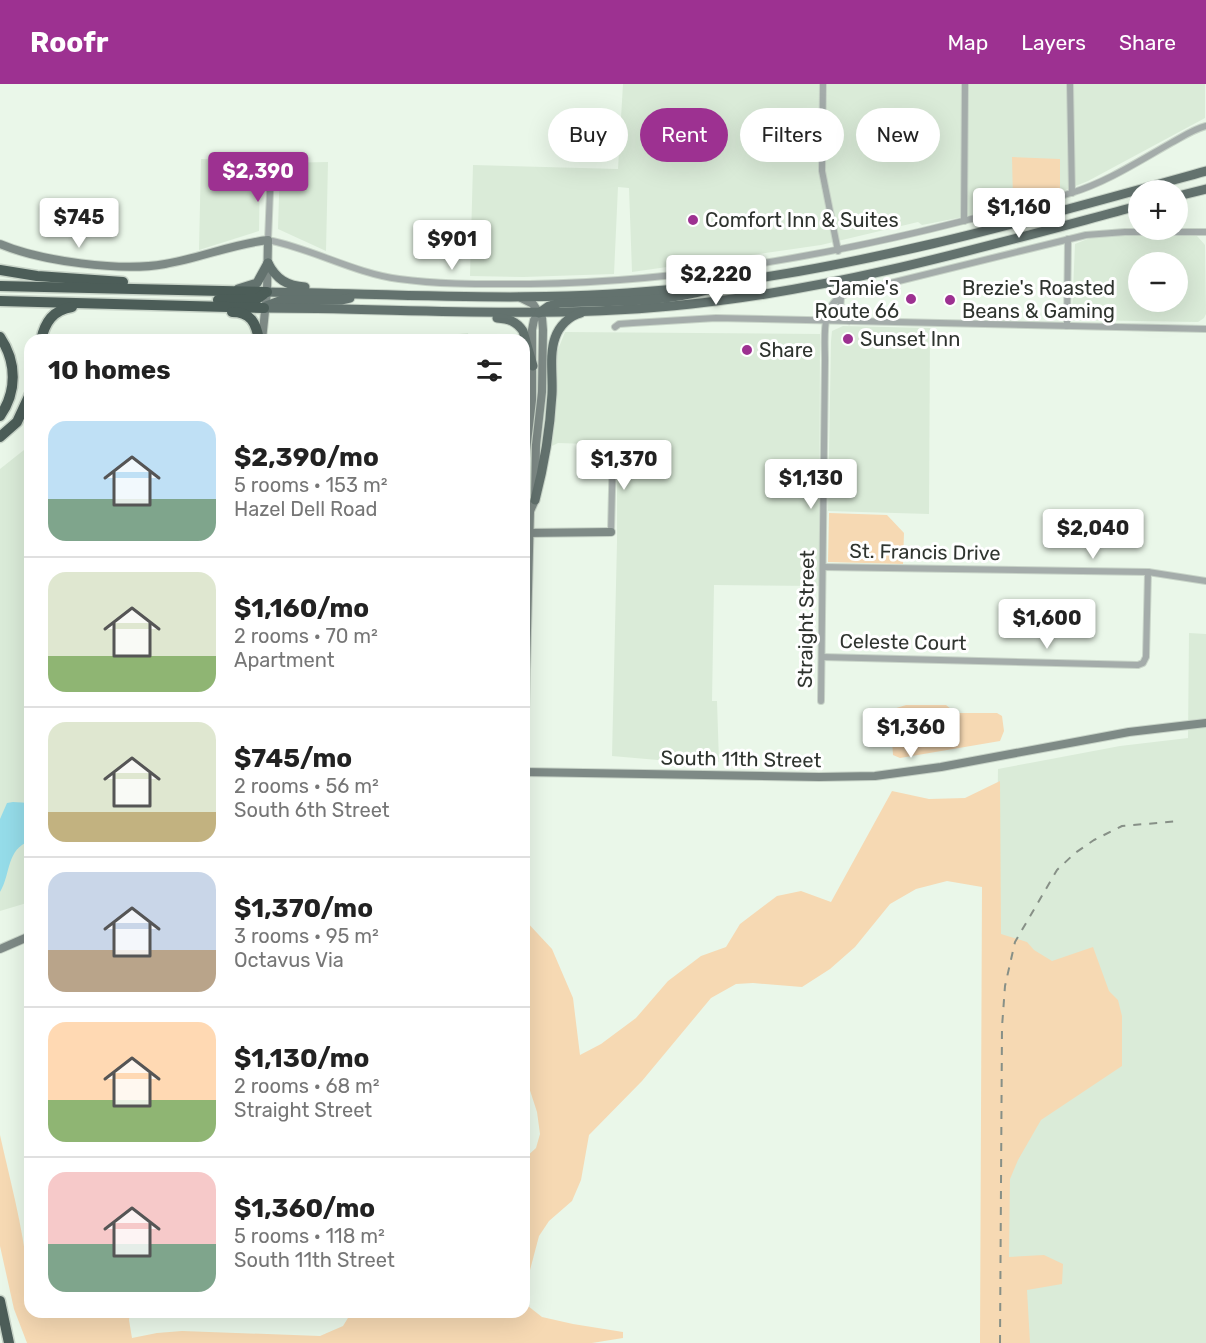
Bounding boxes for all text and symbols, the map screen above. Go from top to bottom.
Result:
text: Roofr [30,26,108,59]
text: Map [947,30,988,55]
text: Layers [1021,30,1086,55]
text: Share [1119,30,1176,55]
chip: Buy [548,108,628,162]
chip: Rent [640,108,728,162]
chip: Filters [740,108,844,162]
chip: New [856,108,940,162]
pin: $2,390 [209,152,307,203]
text: $2,390 [222,159,294,183]
map controls [1128,180,1188,312]
button: + [1128,180,1188,240]
pin: $1,160 [970,188,1068,239]
text: $1,160 [987,195,1051,219]
pin: $745 [43,198,115,249]
text: $745 [54,205,104,229]
place label: Comfort Inn & Suites [705,208,899,232]
marker: Comfort Inn & Suites [686,213,700,227]
pin: $901 [416,220,488,271]
text: $901 [427,227,477,251]
button: − [1128,252,1188,312]
pin: $2,220 [667,255,765,306]
text: $2,220 [680,262,752,286]
place label: Jamie's Route 66 [814,276,899,323]
place label: Brezie's Roasted Beans & Gaming [962,276,1115,323]
marker: Jamie's Route 66 [904,292,918,306]
marker: Brezie's Roasted Beans & Gaming [943,293,957,307]
place label: Sunset Inn [860,327,960,351]
marker: Sunset Inn [841,332,855,346]
place label: Share [759,338,813,362]
marker: Share [740,343,754,357]
icon: filters [473,354,506,387]
text: 10 homes [48,355,171,386]
pin: $1,370 [575,440,673,491]
text: $2,390/mo [234,442,379,473]
icon: home [96,445,168,517]
text: $1,370 [590,447,658,471]
pin: $1,130 [762,459,860,510]
text: $1,130 [779,466,843,490]
text: 5 rooms · 153 m² [234,473,388,497]
text: Hazel Dell Road [234,497,377,521]
pin: $2,040 [1044,509,1142,560]
text: $2,040 [1057,516,1129,540]
street label: St. Francis Drive [849,539,1001,565]
street label: Straight Street [793,550,819,688]
text: $1,160/mo [234,593,369,624]
icon: home [96,596,168,668]
pin: $1,600 [998,599,1096,650]
text: $1,600 [1013,606,1081,630]
text: 2 rooms · 70 m² [234,624,378,648]
street label: Celeste Court [839,629,967,655]
text: Apartment [234,648,335,672]
pin: $1,360 [862,708,960,759]
text: $1,360 [877,715,945,739]
text: $745/mo [234,743,352,774]
icon: home [96,746,168,818]
street label: South 11th Street [660,746,822,772]
text: 2 rooms · 56 m² [234,774,379,798]
text: South 6th Street [234,798,390,822]
text: $1,370/mo [234,893,373,924]
icon: home [96,896,168,968]
text: 3 rooms · 95 m² [234,924,379,948]
text: Octavus Via [234,948,344,972]
text: $1,130/mo [234,1043,369,1074]
icon: home [96,1046,168,1118]
text: 2 rooms · 68 m² [234,1074,380,1098]
text: Straight Street [234,1098,372,1122]
text: $1,360/mo [234,1193,375,1224]
icon: home [96,1196,168,1268]
text: 5 rooms · 118 m² [234,1224,385,1248]
text: South 11th Street [234,1248,395,1272]

